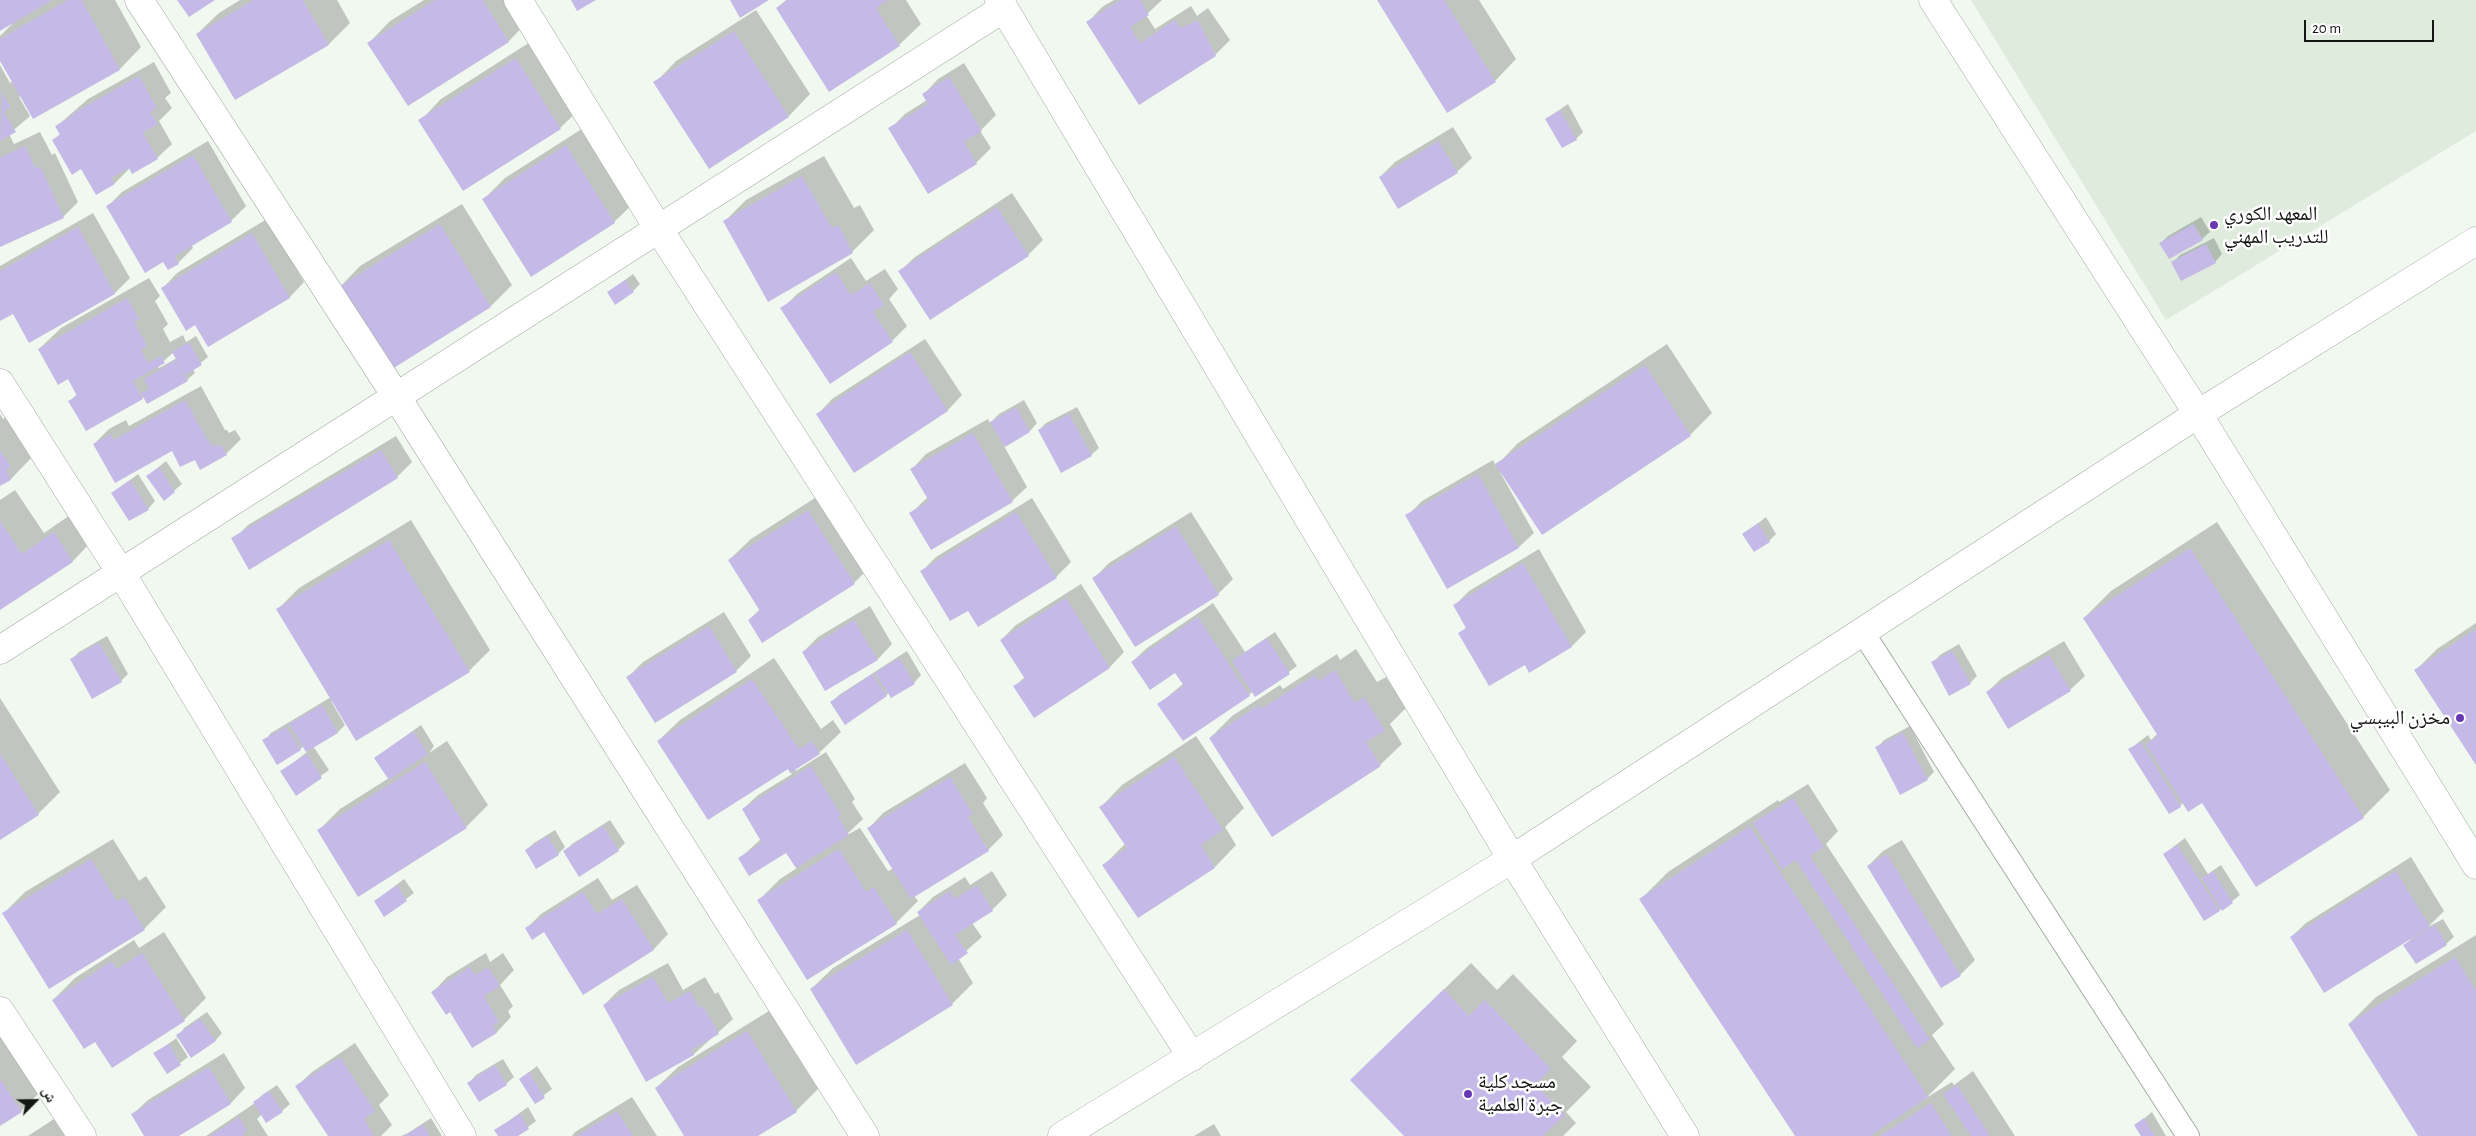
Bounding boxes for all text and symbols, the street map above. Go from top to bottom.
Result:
scale bar [2306,10,2436,42]
text: 20 m [2312,21,2341,36]
place label: المعهد الكوري للتدريب المهني [2224,202,2328,249]
marker: المعهد الكوري للتدريب المهني [2208,219,2220,231]
place label: مخزن البيبسي [2350,706,2450,730]
marker: مخزن البيبسي [2454,712,2466,724]
place label: مسجد كلية جبرة العلمية [1478,1070,1563,1117]
north arrow [10,1076,60,1126]
text: ش [39,1086,58,1105]
marker: مسجد كلية جبرة العلمية [1462,1088,1474,1100]

